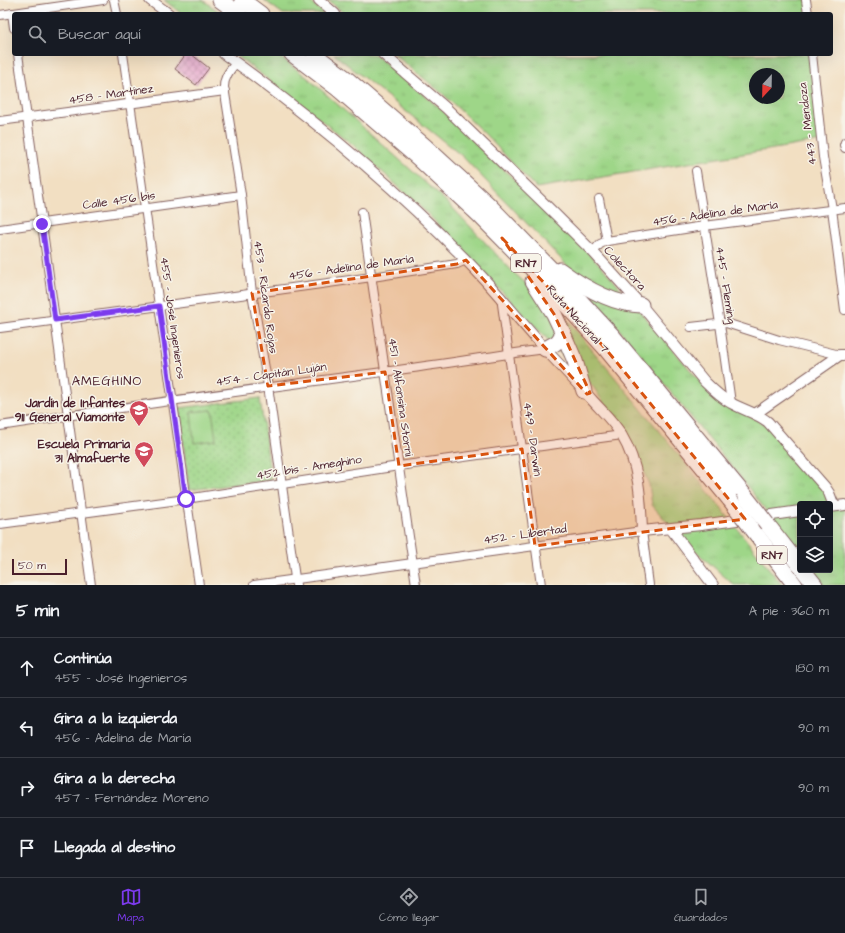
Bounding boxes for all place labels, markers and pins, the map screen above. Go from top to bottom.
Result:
place label: Jardín de Infantes 911 General Viamonte [15,395,126,426]
school or university icon: Jardín de Infantes 911 General Viamonte [128,399,150,427]
place label: Escuela Primaria 31 Almafuerte [38,436,131,467]
school or university icon: Escuela Primaria 31 Almafuerte [133,440,155,468]

